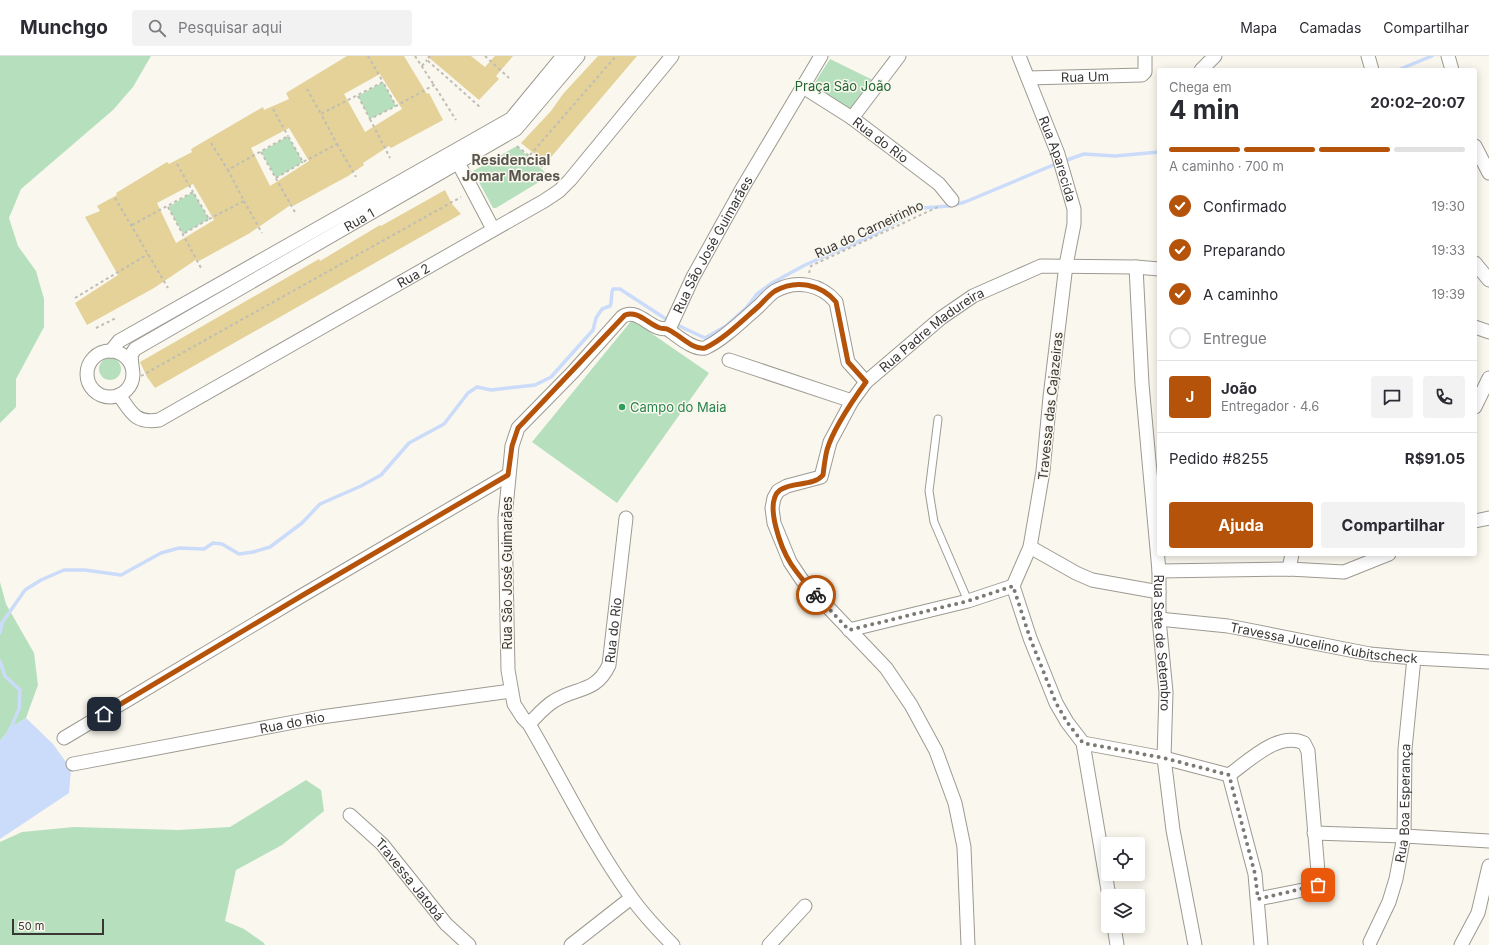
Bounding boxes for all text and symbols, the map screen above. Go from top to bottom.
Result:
search box [132,10,412,46]
text: Munchgo [20,16,108,39]
icon: search [146,17,168,39]
text: Pesquisar aqui [178,18,282,37]
text: Mapa [1240,19,1277,36]
text: Camadas [1299,19,1361,36]
text: Compartilhar [1383,19,1469,36]
street label: Rua Um [1061,68,1109,85]
park label: Praça São João [795,78,891,94]
text: Chega em [1169,79,1232,95]
text: 20:02–20:07 [1370,93,1465,112]
text: 4 min [1169,94,1240,125]
street label: Rua do Rio [850,114,912,166]
street label: Rua Aparecida [1036,114,1079,204]
district label: Residencial Jomar Moraes [462,151,560,184]
text: A caminho · 700 m [1169,158,1284,174]
street label: Rua São José Guimarães [669,173,756,316]
icon: check [1169,195,1191,217]
street label: Rua do Carneirinho [812,197,926,261]
text: Confirmado [1203,197,1287,216]
text: 19:30 [1432,198,1465,214]
street label: Rua 1 [341,205,377,235]
icon: check [1169,239,1191,261]
text: Preparando [1203,241,1286,260]
text: 19:33 [1432,242,1465,258]
street label: Rua 2 [394,260,432,291]
icon: check [1169,283,1191,305]
street label: Rua Padre Madureira [876,284,986,375]
text: A caminho [1203,285,1278,304]
text: 19:39 [1432,286,1465,302]
text: Entregue [1203,329,1267,348]
street label: Travessa das Cajazeiras [1034,331,1066,481]
button: chat [1371,376,1413,418]
button: phone [1423,376,1465,418]
text: João [1221,379,1257,398]
text: J [1186,387,1194,406]
text: Entregador · 4.6 [1221,398,1319,414]
place label: Campo do Maia [630,399,727,415]
marker: Campo do Maia [617,402,627,412]
text: Pedido #8255 [1169,449,1269,468]
text: R$91.05 [1405,449,1465,468]
street label: Rua São José Guimarães [499,496,515,650]
button: Ajuda [1169,502,1313,548]
button: Compartilhar [1321,502,1465,548]
courier [796,575,836,615]
street label: Rua Sete de Setembro [1151,575,1174,712]
icon: bike [805,584,827,606]
street label: Rua do Rio [601,596,625,664]
street label: Travessa Jucelino Kubitscheck [1229,619,1418,666]
pin [87,697,121,731]
icon: home [93,703,115,725]
street label: Rua do Rio [258,708,326,736]
street label: Rua Boa Esperança [1391,743,1414,864]
street label: Travessa Jatobá [372,834,448,923]
map controls [1101,837,1145,933]
button: locate [1101,837,1145,881]
pin [1301,868,1335,902]
icon: bag [1307,874,1329,896]
button: layers [1101,889,1145,933]
scale bar [12,917,104,936]
text: 50 m [18,919,44,933]

